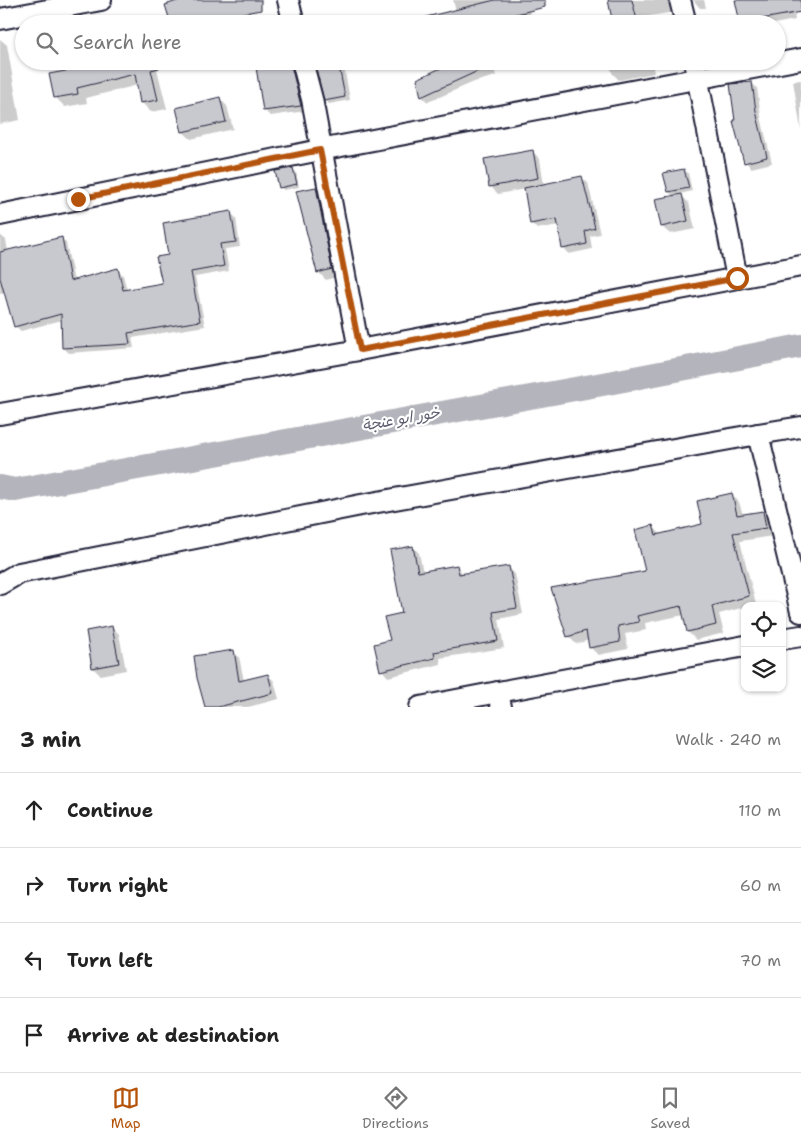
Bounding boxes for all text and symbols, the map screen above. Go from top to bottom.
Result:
search box [15,15,786,70]
icon: search [33,29,61,57]
text: Search here [73,30,182,55]
route end [67,188,90,211]
route start [726,267,749,290]
water label: خور ابو عنجة [361,402,442,436]
map controls [741,602,786,692]
button: locate [741,602,786,647]
button: layers [741,647,786,692]
text: 3 min [20,726,81,754]
text: Walk · 240 m [675,729,781,750]
icon: ahead [20,796,48,824]
text: Continue [67,798,153,823]
text: 110 m [738,800,781,821]
icon: right [20,871,48,899]
text: Turn right [67,873,168,898]
text: 60 m [740,875,781,896]
icon: left [20,946,48,974]
text: Turn left [67,948,153,973]
text: 70 m [740,950,781,971]
icon: arrive [20,1021,48,1049]
text: Arrive at destination [67,1023,279,1048]
tab: Map [111,1084,141,1132]
tab: Directions [362,1084,429,1132]
tab: Saved [651,1084,690,1132]

